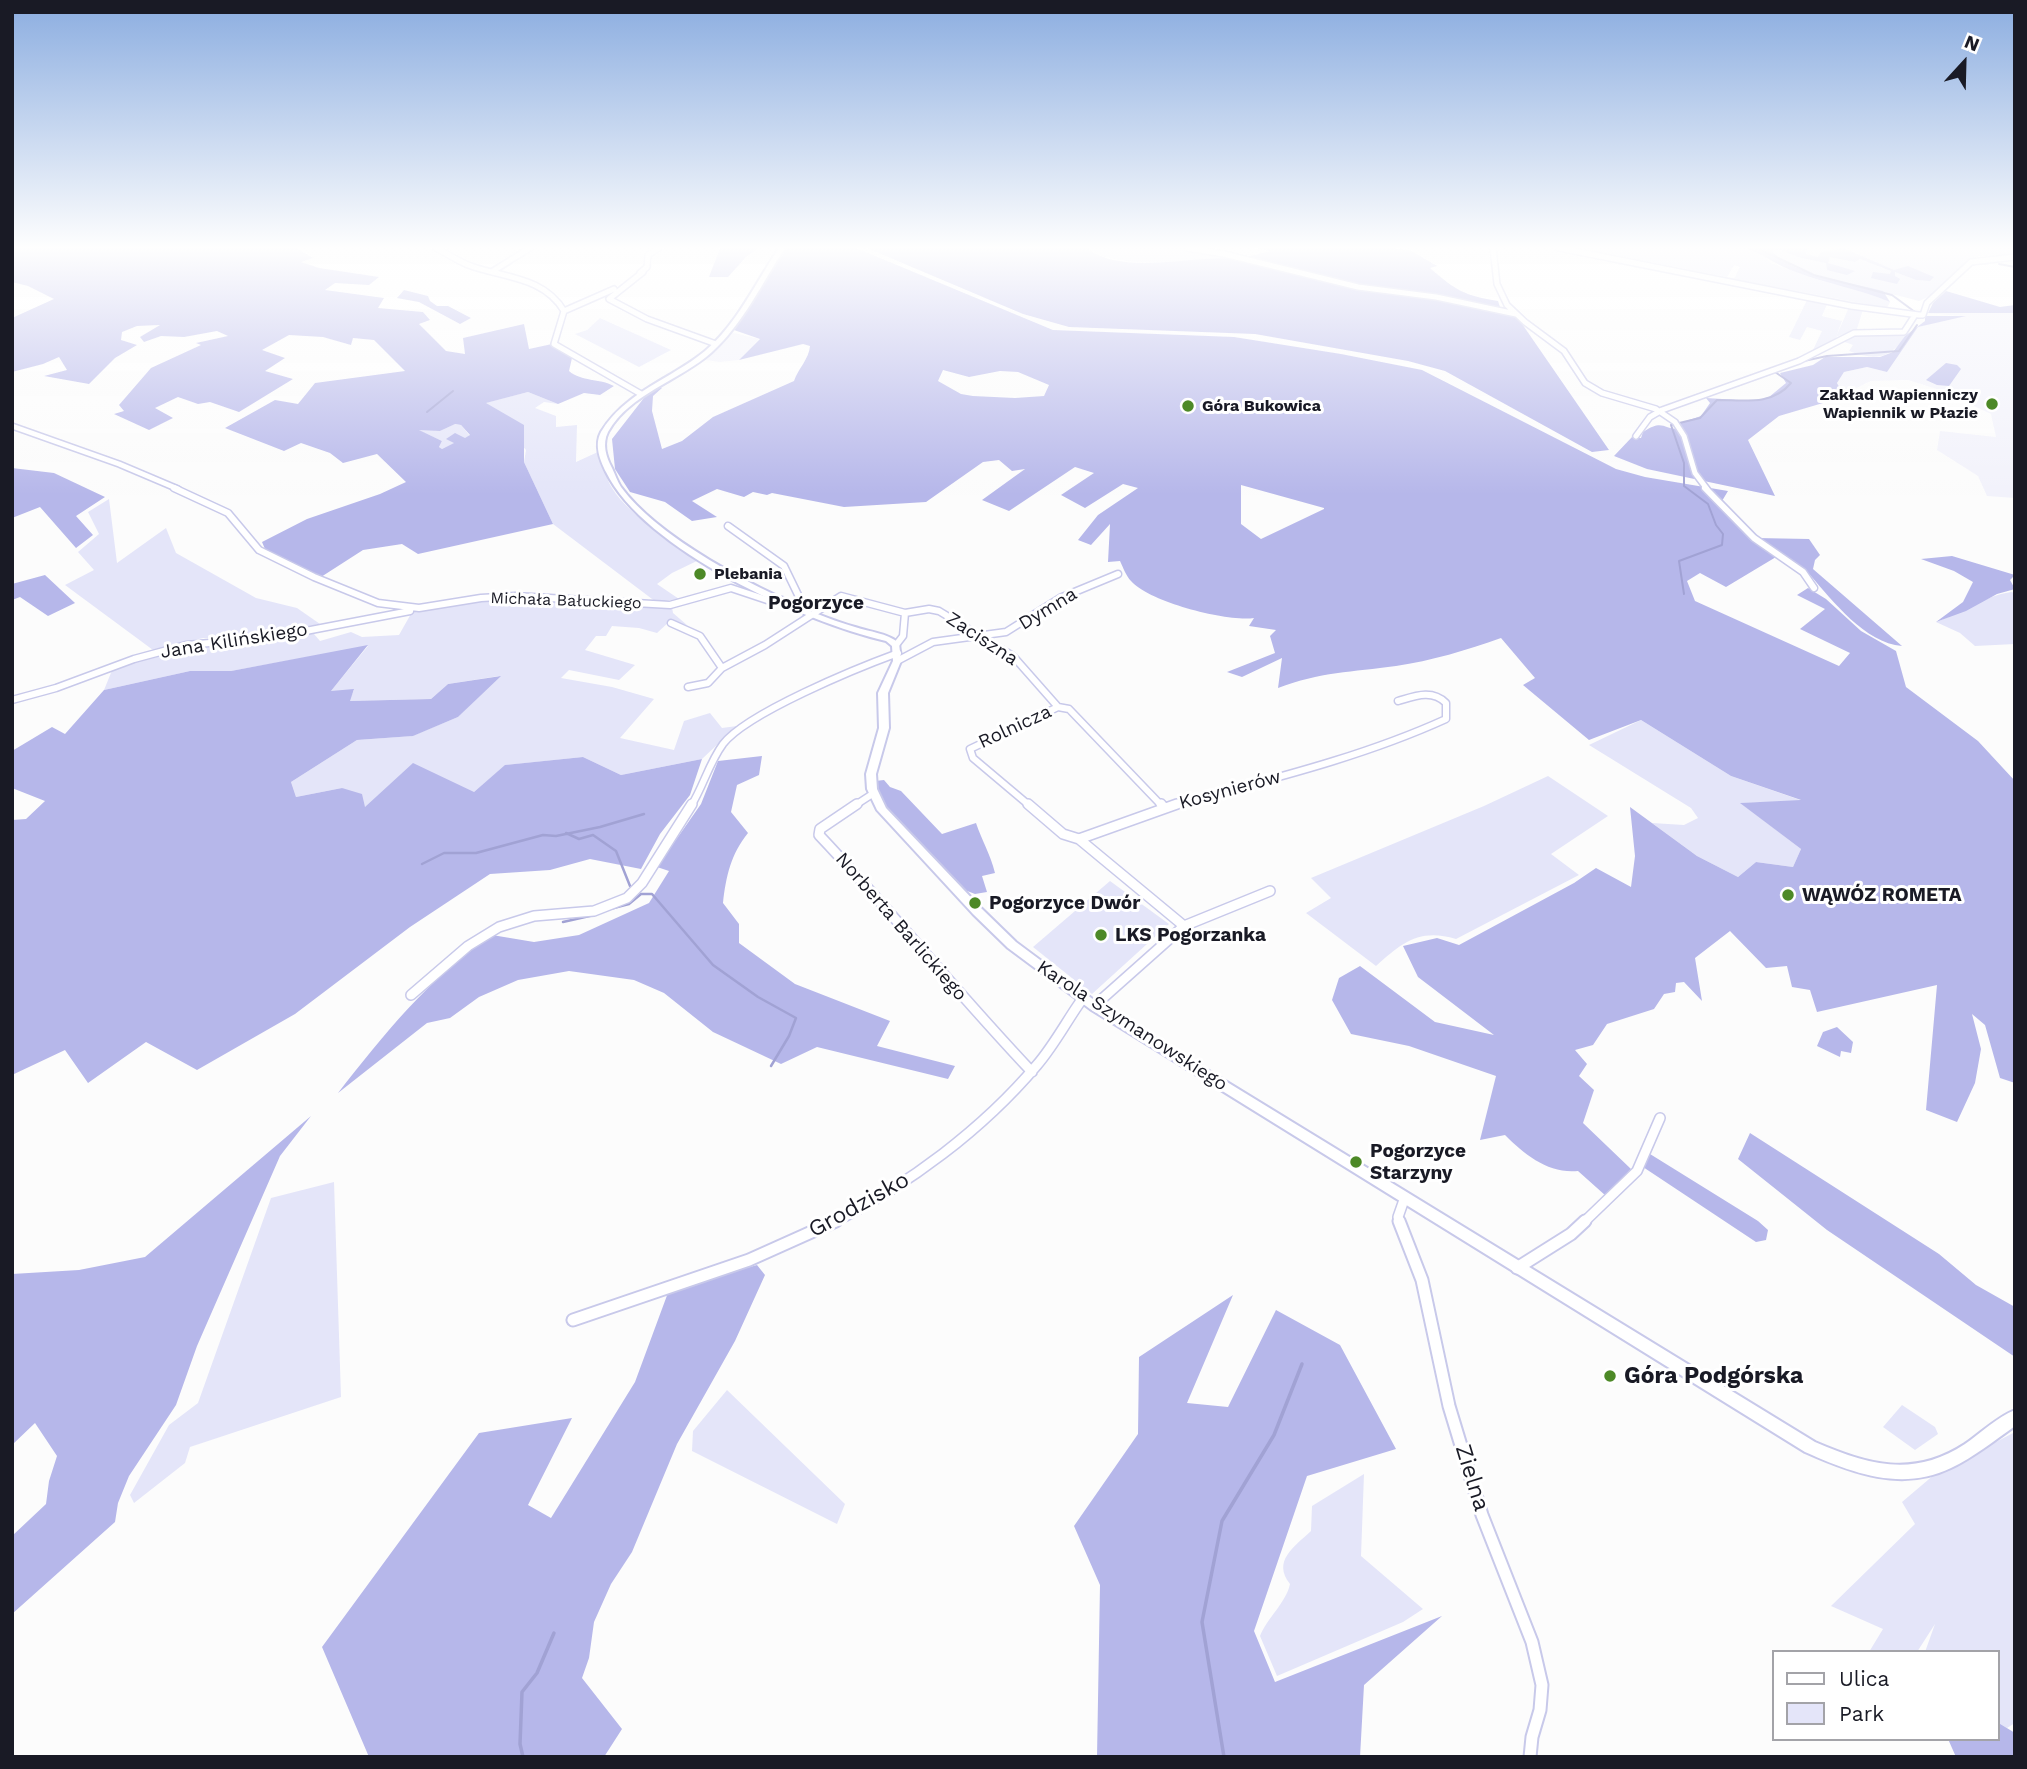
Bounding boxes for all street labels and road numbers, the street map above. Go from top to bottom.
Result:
street label: Dymna [1015,583,1081,635]
street label: Michała Bałuckiego [490,589,642,613]
street label: Zaciszna [942,607,1022,671]
street label: Jana Kilińskiego [159,618,309,664]
street label: Rolnicza [975,700,1055,754]
street label: Kosynierów [1177,765,1283,815]
street label: Norberta Barlickiego [830,848,972,1006]
street label: Karola Szymanowskiego [1032,956,1232,1096]
street label: Grodzisko [804,1166,914,1244]
street label: Zielna [1449,1441,1495,1515]

